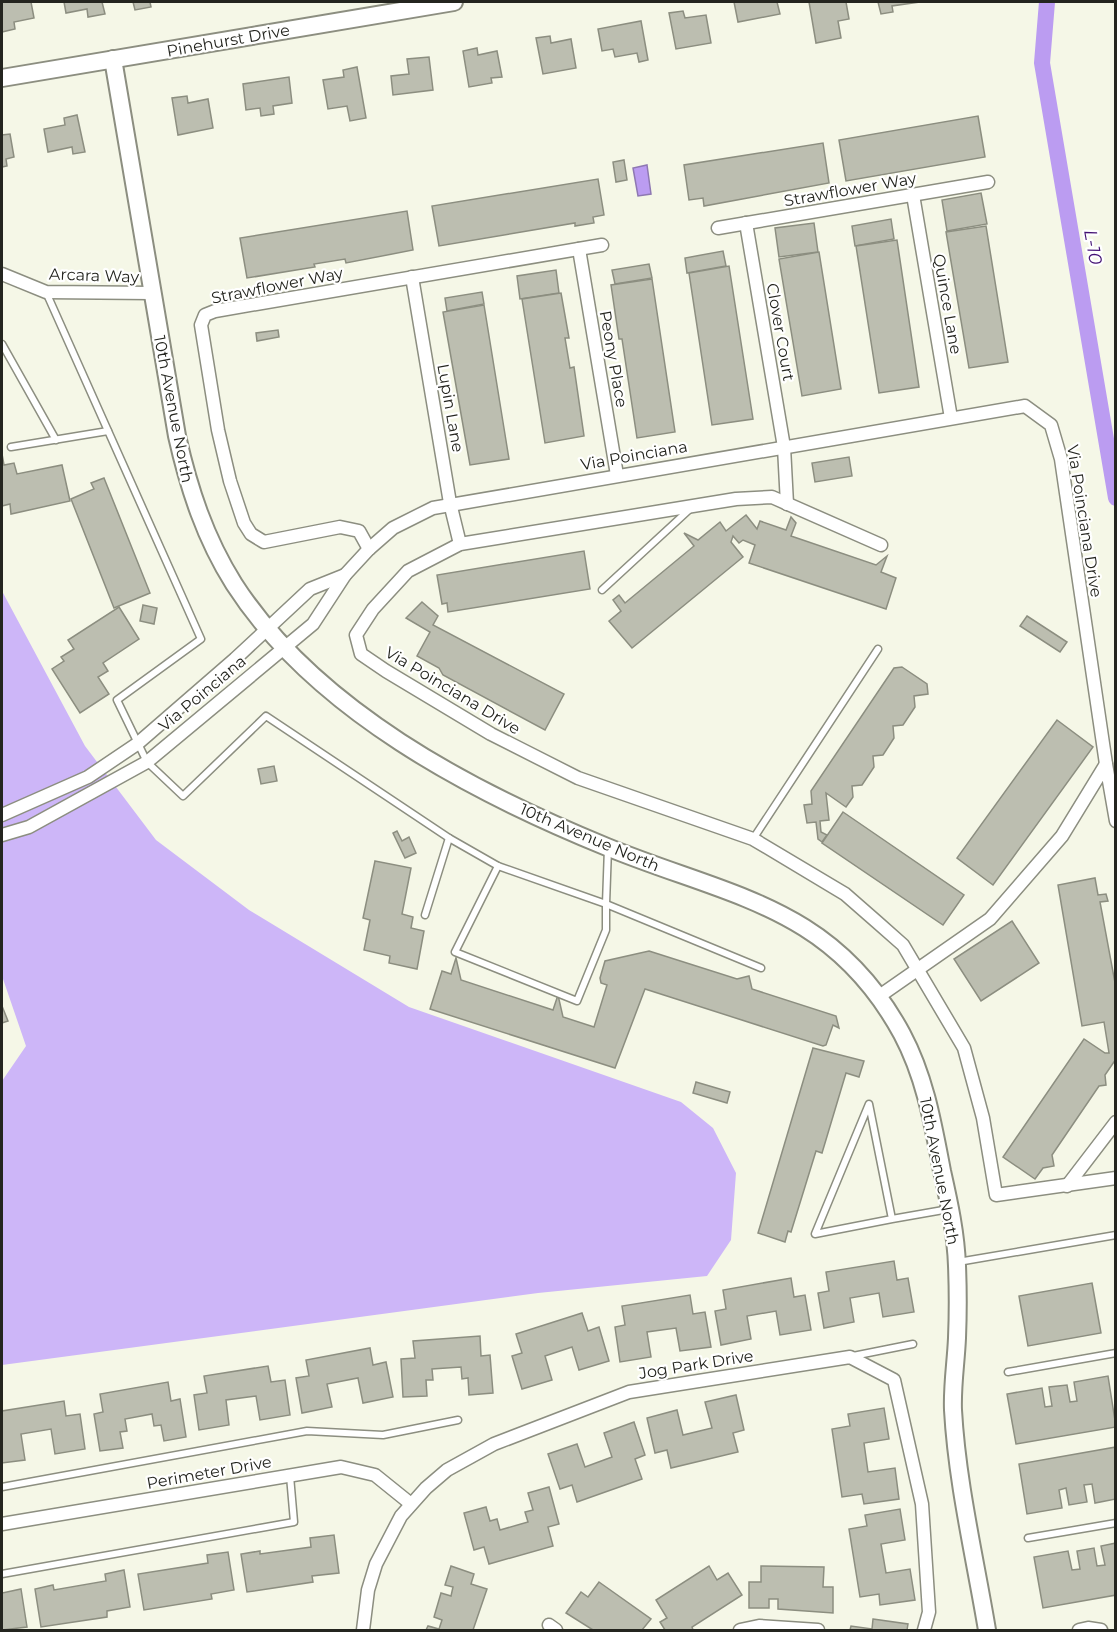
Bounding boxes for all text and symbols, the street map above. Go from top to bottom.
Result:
street label: Pinehurst Drive [165,20,291,61]
street label: Strawflower Way [783,168,918,210]
water label: L-10 [1079,228,1107,266]
street label: Quince Lane [929,253,966,356]
street label: Strawflower Way [210,263,345,308]
street label: Arcara Way [49,264,140,287]
street label: Clover Court [763,282,799,383]
street label: Peony Place [596,309,631,409]
street label: 10th Avenue North [150,334,197,484]
street label: Lupin Lane [433,362,468,454]
street label: Via Poinciana [579,437,689,474]
street label: Via Poinciana Drive [1063,443,1106,599]
street label: Via Poinciana Drive [382,643,524,738]
street label: Via Poinciana [155,651,250,735]
street label: 10th Avenue North [517,799,662,875]
street label: 10th Avenue North [916,1096,963,1246]
street label: Jog Park Drive [636,1346,755,1383]
street label: Perimeter Drive [145,1452,273,1493]

